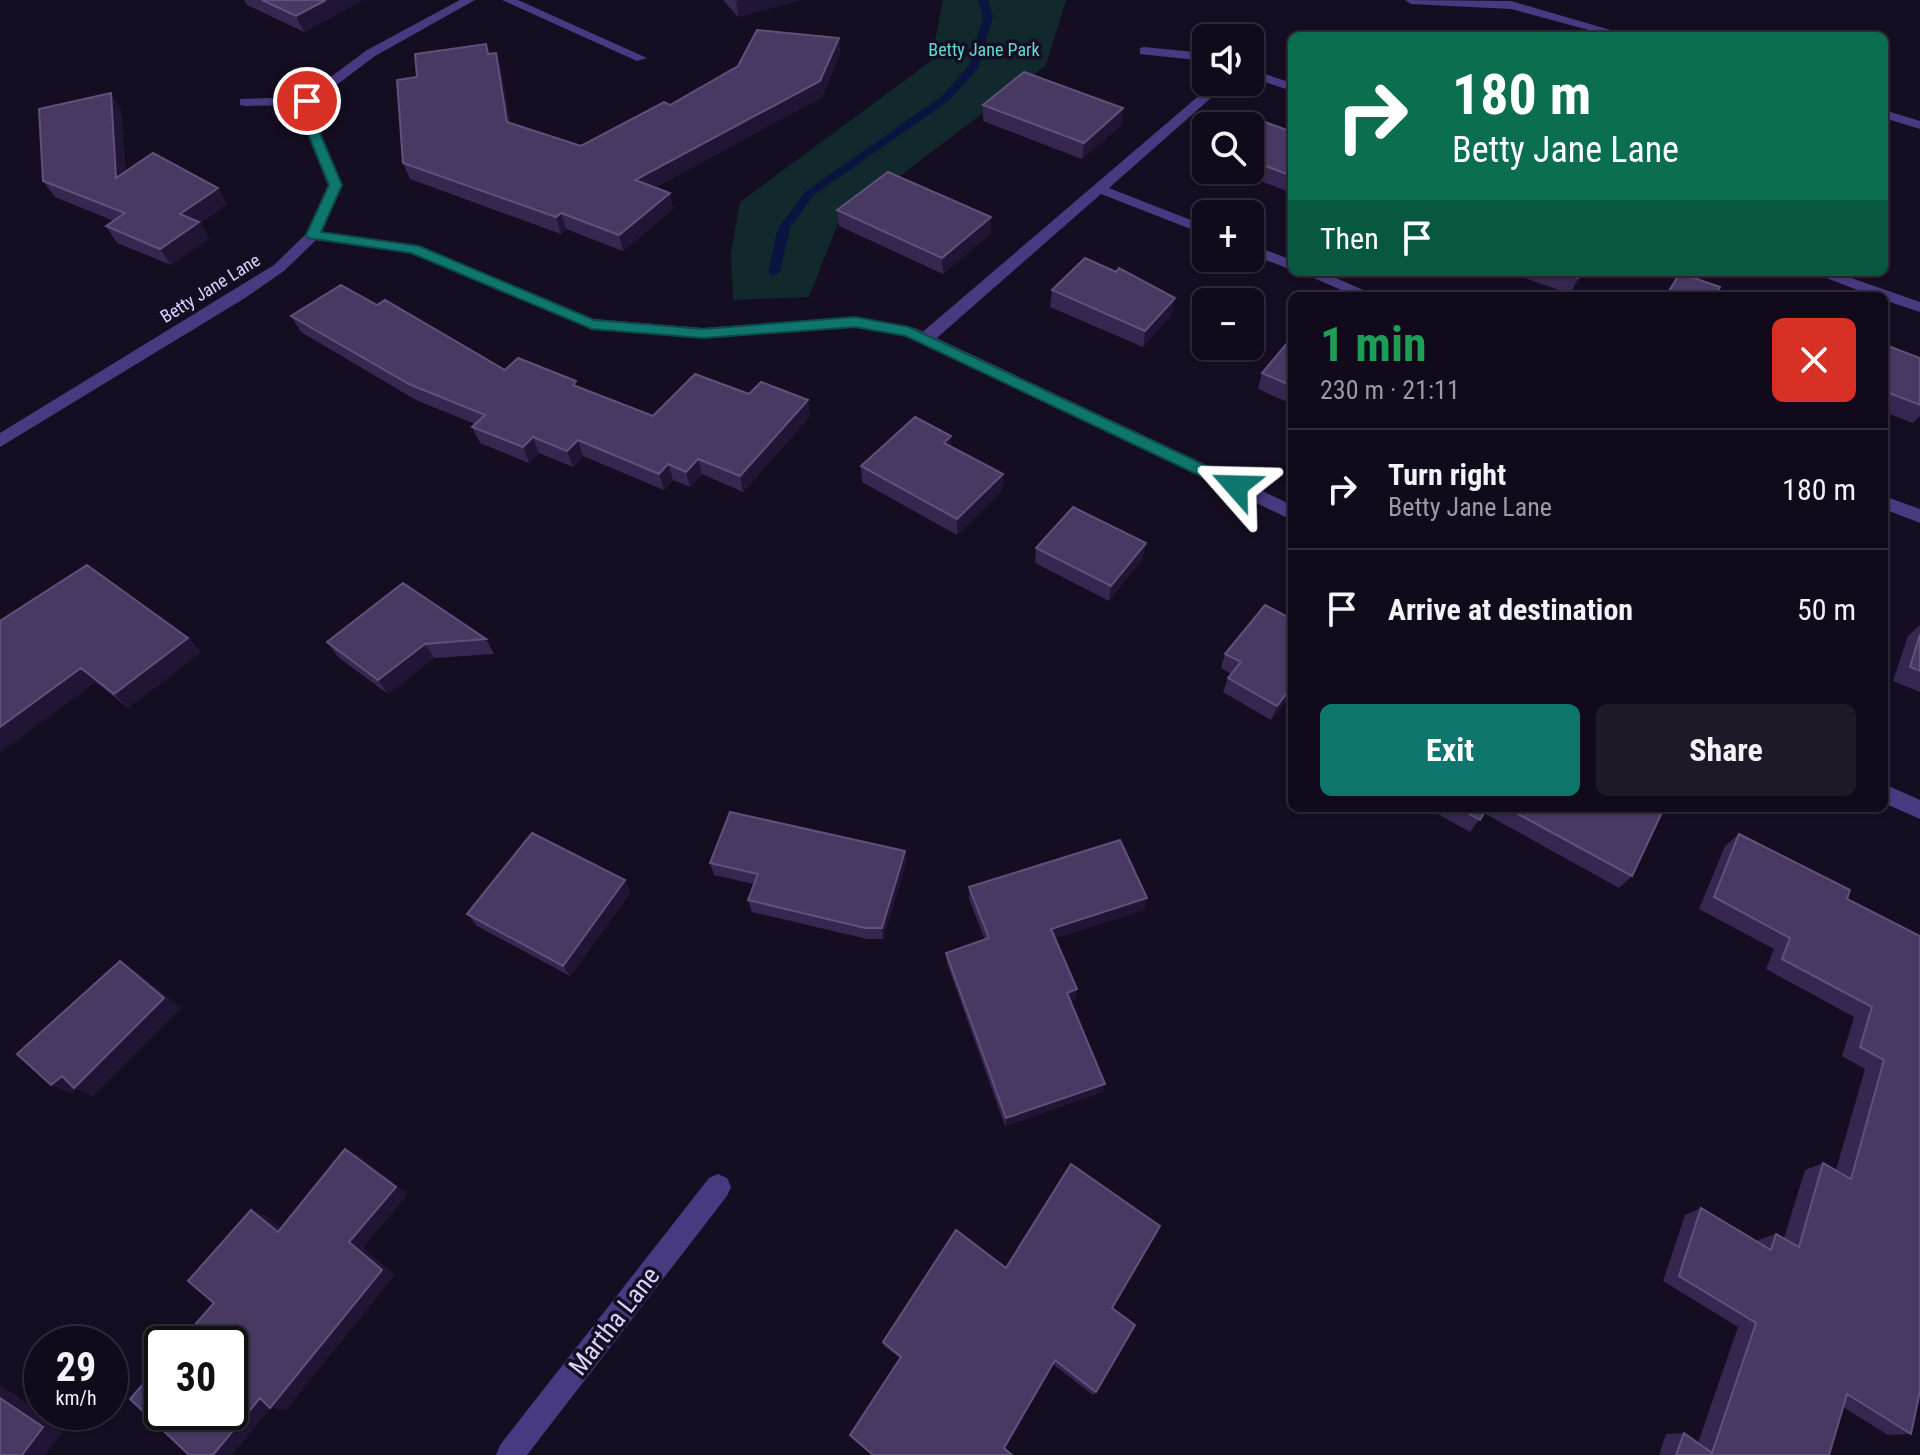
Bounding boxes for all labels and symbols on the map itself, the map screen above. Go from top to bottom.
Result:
park label: Betty Jane Park [928,39,1040,60]
pin [273,67,341,135]
street label: Betty Jane Lane [156,249,264,327]
position arrow [1194,444,1278,528]
street label: Martha Lane [562,1261,666,1381]
speed limit sign: 30 [144,1326,248,1430]

